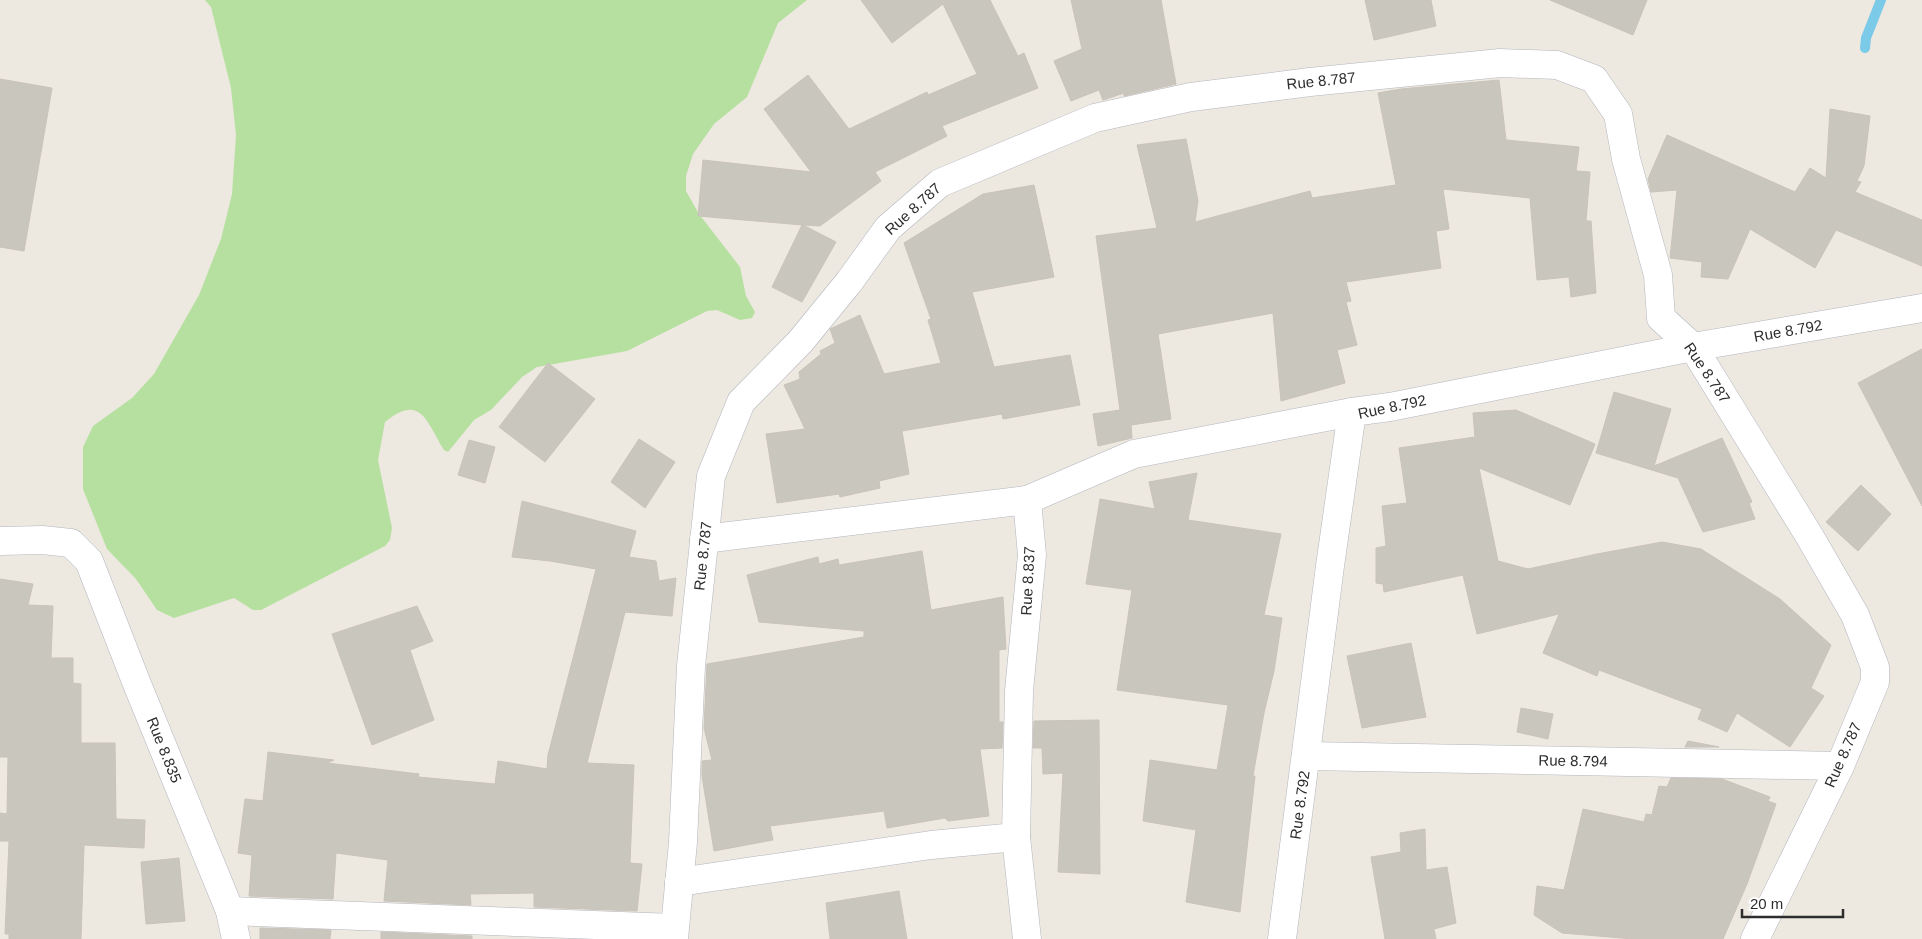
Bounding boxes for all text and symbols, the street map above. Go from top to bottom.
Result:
street label: Rue 8.787 [1286,68,1356,93]
street label: Rue 8.787 [881,179,944,238]
street label: Rue 8.792 [1752,316,1823,345]
street label: Rue 8.787 [1681,339,1734,406]
street label: Rue 8.792 [1356,391,1428,422]
street label: Rue 8.787 [690,521,715,591]
street label: Rue 8.837 [1017,546,1038,616]
street label: Rue 8.835 [144,715,185,785]
street label: Rue 8.787 [1821,720,1864,790]
street label: Rue 8.794 [1538,751,1608,770]
street label: Rue 8.792 [1286,769,1313,840]
scale bar [1742,886,1843,918]
text: 20 m [1750,895,1783,912]

